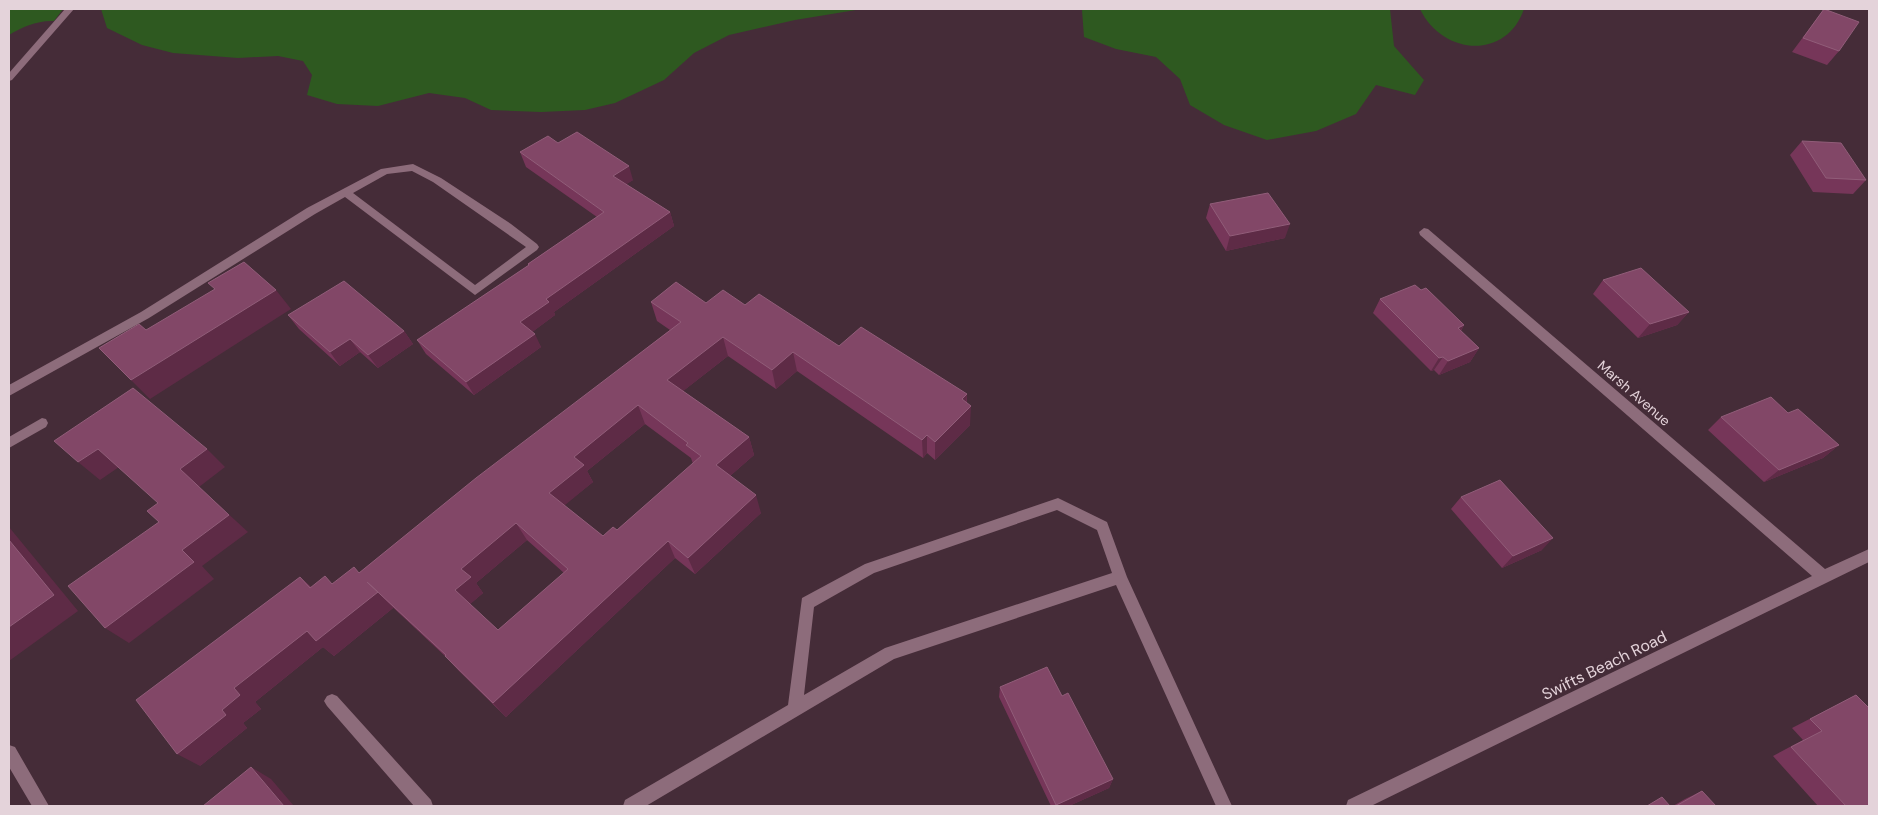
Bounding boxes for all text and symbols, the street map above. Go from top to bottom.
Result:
street label: Marsh Avenue [1594,356,1674,430]
street label: Swifts Beach Road [1538,626,1670,705]

